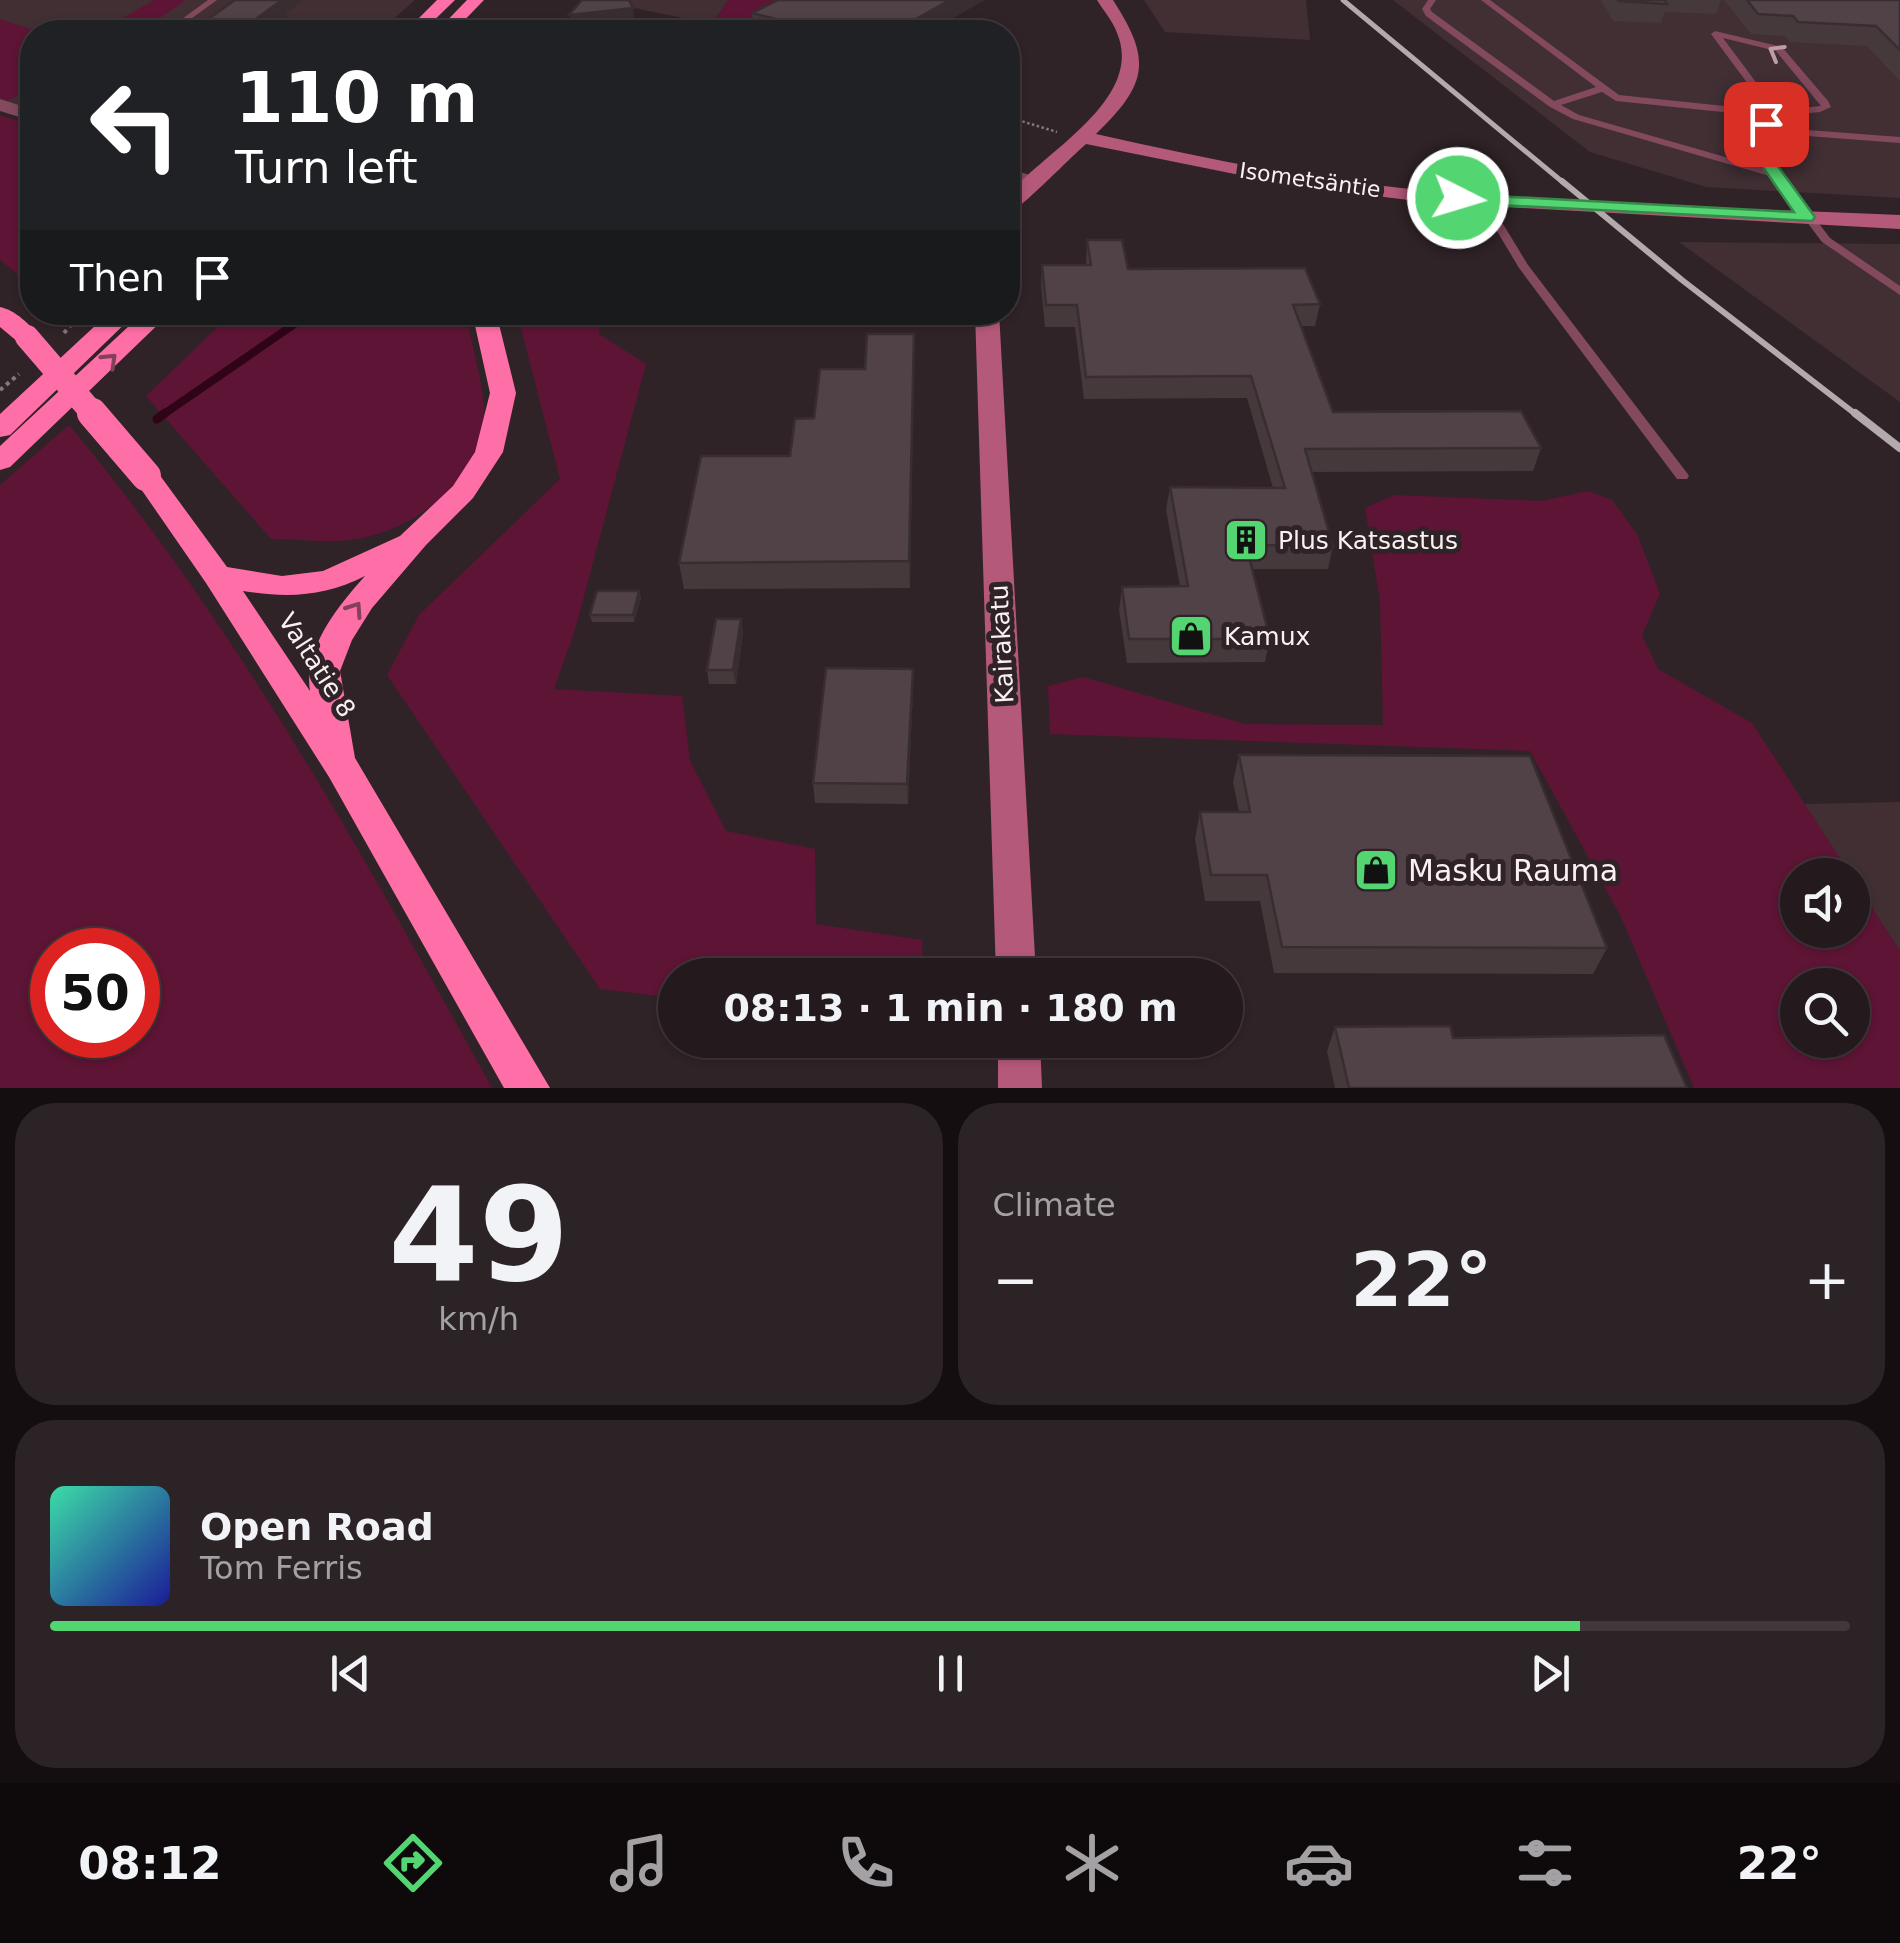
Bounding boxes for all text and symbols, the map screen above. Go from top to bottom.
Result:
one-way arrow [1768,44,1786,64]
text: 110 m [235,57,478,139]
icon: left [70,60,200,190]
pin [1724,82,1809,167]
icon: arrive [1739,97,1794,152]
text: Turn left [235,141,418,194]
position arrow [1406,146,1510,250]
street label: Isometsäntie [1238,158,1382,202]
icon: arrive [185,250,240,305]
text: Then [70,256,165,300]
one-way arrow [98,354,117,372]
building icon: Plus Katsastus [1223,517,1269,563]
place label: Plus Katsastus [1278,526,1458,555]
street label: Kairakatu [984,584,1020,704]
one-way arrow [343,602,361,621]
street label: Valtatie 8 [273,607,361,723]
shop icon: Kamux [1168,613,1214,659]
place label: Kamux [1224,622,1310,651]
shop icon: Masku Rauma [1353,847,1399,893]
place label: Masku Rauma [1408,853,1618,888]
map controls [1780,858,1870,1058]
button: sound [1780,858,1870,948]
speed limit sign: 50 [30,928,160,1058]
button: search [1780,968,1870,1058]
text: 08:13 · 1 min · 180 m [723,986,1178,1030]
text: 49 [388,1159,569,1311]
text: Climate [993,1186,1116,1224]
text: 22° [1350,1236,1492,1324]
text: − [993,1248,1039,1312]
text: + [1804,1248,1850,1312]
text: km/h [438,1300,519,1338]
text: Open Road [200,1505,434,1549]
text: Tom Ferris [200,1549,363,1587]
icon: previous [323,1646,378,1701]
icon: pause [923,1646,978,1701]
icon: next [1523,1646,1578,1701]
icon: directions [378,1828,448,1898]
icon: music [604,1828,674,1898]
icon: phone [831,1828,901,1898]
icon: climate [1057,1828,1127,1898]
icon: car [1284,1828,1354,1898]
icon: filters [1510,1828,1580,1898]
text: 08:12 [78,1837,221,1890]
text: 22° [1737,1837,1822,1890]

